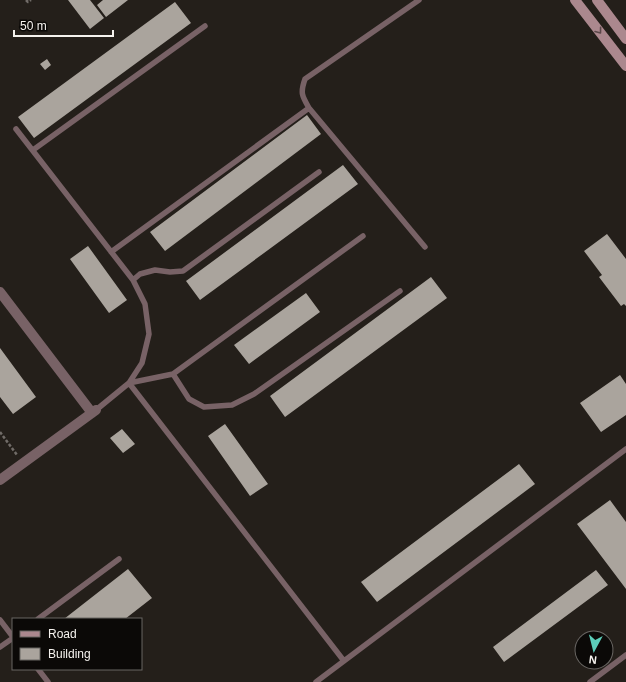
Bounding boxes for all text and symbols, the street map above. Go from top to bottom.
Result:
scale bar [14,12,113,38]
text: 50 m [20,19,47,33]
one-way arrow [594,27,602,34]
legend [12,618,142,670]
text: Road [48,627,77,641]
north arrow [574,630,614,670]
text: Building [48,647,91,661]
text: N [588,653,597,666]

